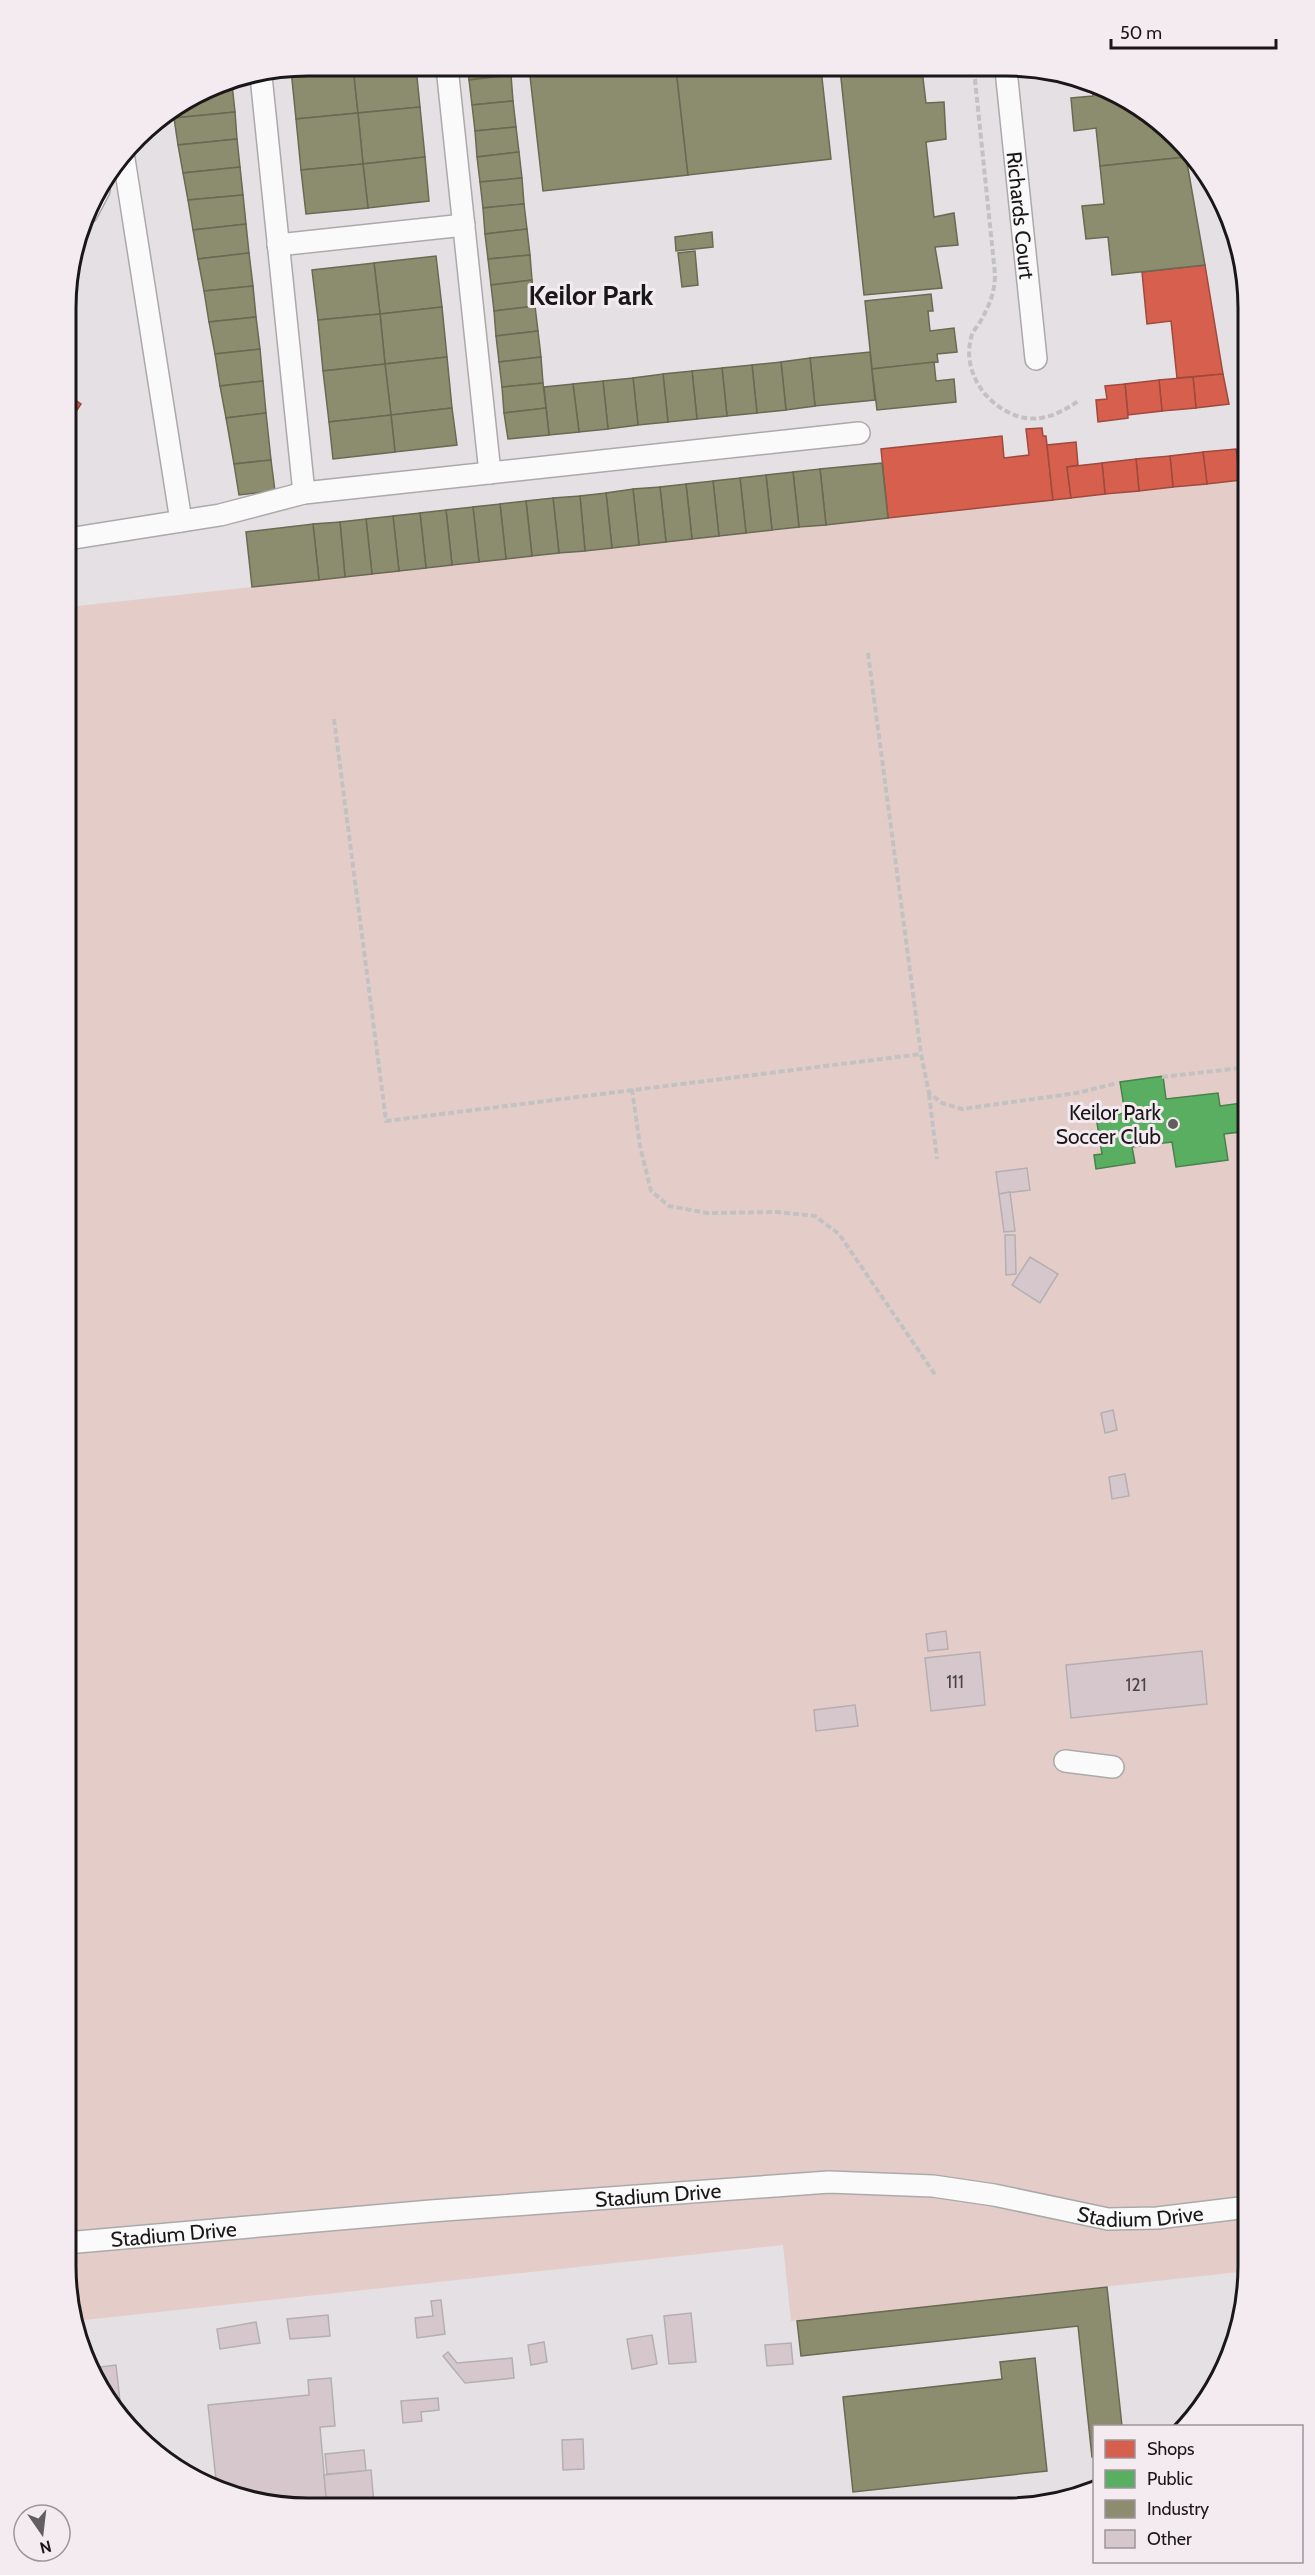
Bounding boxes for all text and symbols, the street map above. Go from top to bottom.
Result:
scale bar [1111,12,1276,50]
text: 50 m [1120,22,1162,44]
street label: Richards Court [1002,150,1040,280]
district label: Keilor Park [529,279,653,312]
place label: Keilor Park Soccer Club [1056,1100,1162,1149]
marker: Keilor Park Soccer Club [1166,1117,1180,1131]
house number: 111 [946,1671,964,1693]
house number: 121 [1125,1674,1147,1696]
street label: Stadium Drive [594,2177,722,2212]
street label: Stadium Drive [1075,2200,1205,2232]
street label: Stadium Drive [109,2216,238,2252]
legend [1093,2425,1303,2563]
text: Shops [1147,2438,1195,2460]
text: Public [1147,2468,1193,2490]
text: Industry [1147,2498,1209,2520]
north arrow [12,2503,72,2563]
text: Other [1147,2528,1192,2550]
text: N [38,2536,53,2558]

